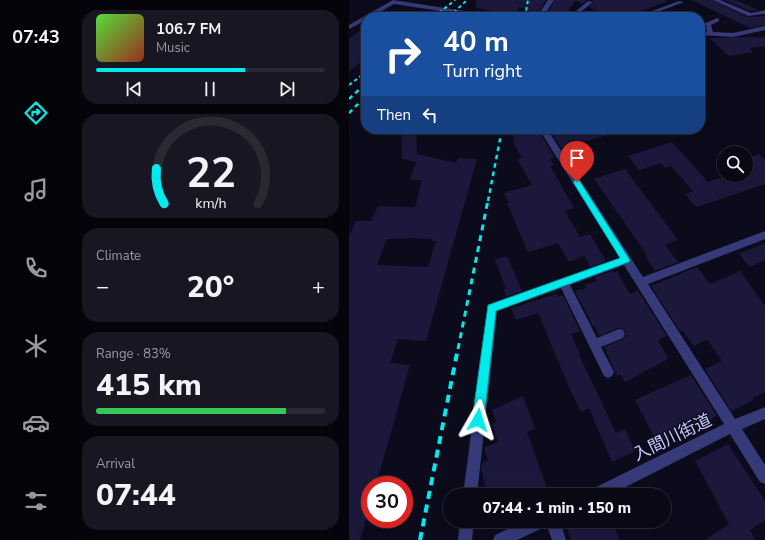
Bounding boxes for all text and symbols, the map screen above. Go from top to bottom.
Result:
text: 106.7 FM [156,19,221,39]
text: 40 m [443,23,509,61]
text: 07:43 [12,25,60,49]
icon: right [377,28,429,80]
text: Music [156,39,190,57]
text: Turn right [443,59,522,83]
icon: previous [123,78,145,100]
icon: pause [199,78,221,100]
icon: next [276,78,298,100]
icon: directions [22,99,50,127]
icon: left [419,104,441,126]
text: Then [377,105,411,125]
pin [560,141,594,182]
text: 22 [186,145,235,202]
map controls [717,146,753,182]
button: search [717,146,753,182]
icon: arrive [566,147,588,169]
icon: music [22,176,50,204]
text: km/h [195,194,226,213]
text: Climate [96,247,141,265]
icon: phone [22,254,50,282]
text: 20° [187,267,234,308]
text: − [96,272,109,302]
text: + [312,272,325,302]
icon: climate [22,332,50,360]
text: Range · 83% [96,345,171,363]
text: 415 km [96,365,202,406]
position arrow [457,399,499,441]
street label: 入間川街道 [629,408,715,466]
icon: car [22,409,50,437]
text: Arrival [96,455,135,473]
text: 07:44 [96,475,176,516]
speed limit sign: 30 [361,476,413,528]
icon: filters [22,487,50,515]
text: 07:44 · 1 min · 150 m [483,498,631,518]

